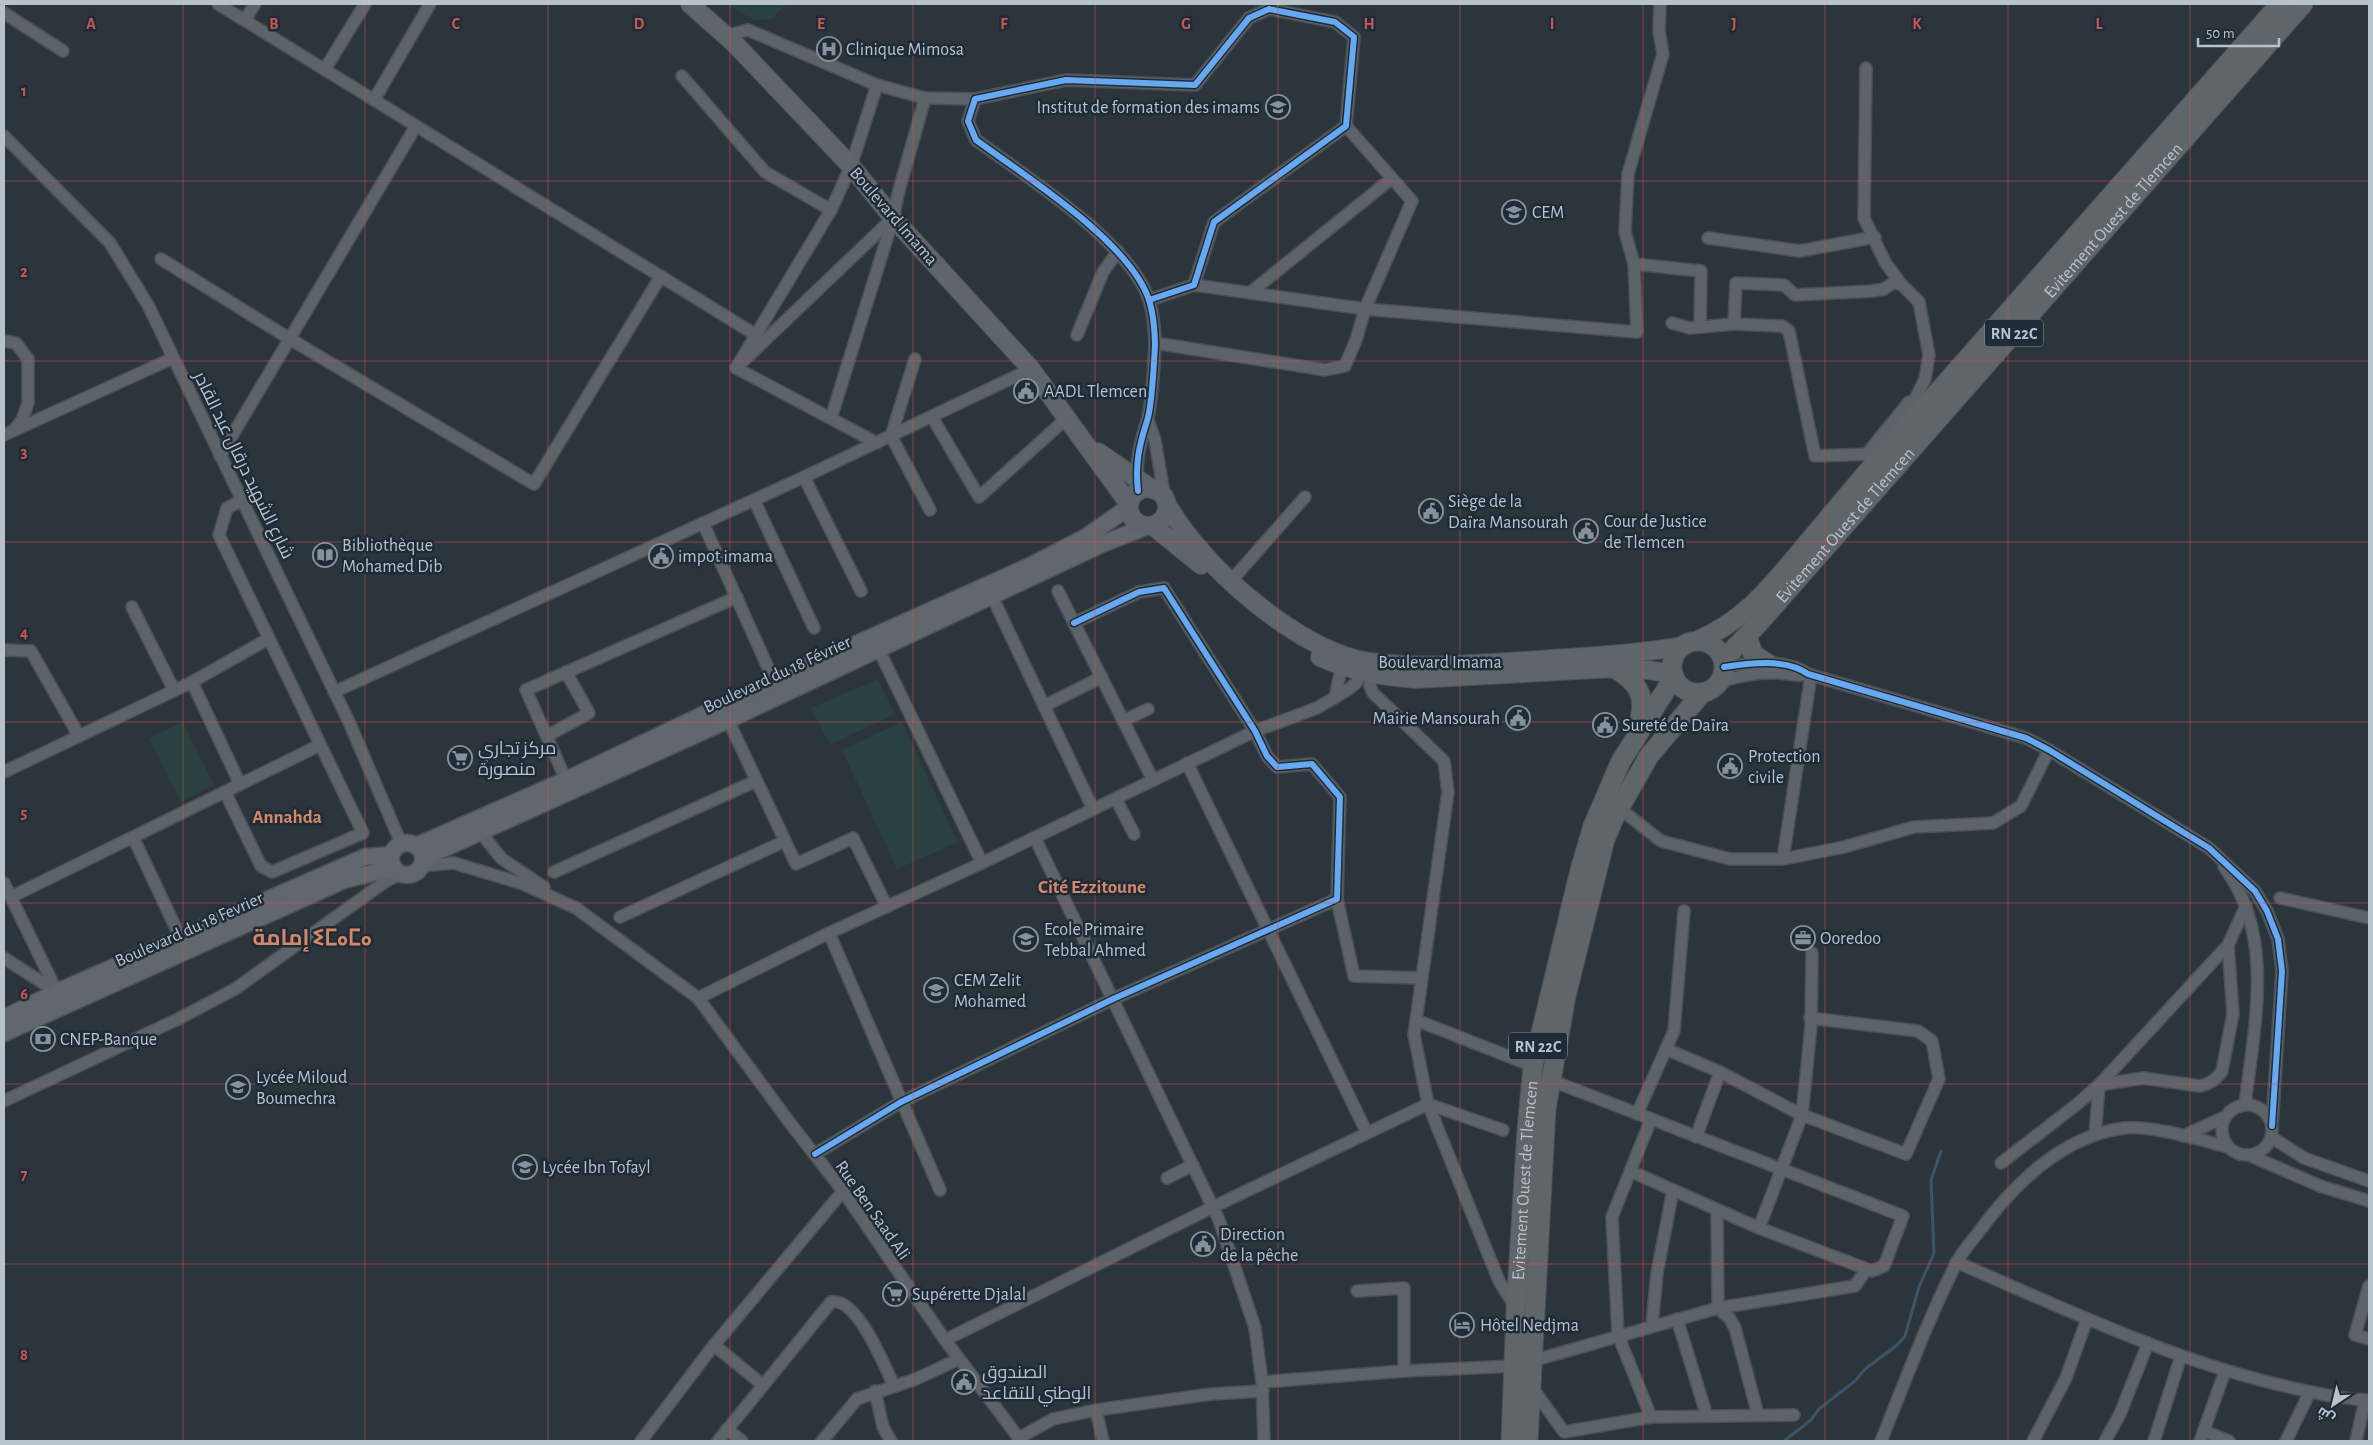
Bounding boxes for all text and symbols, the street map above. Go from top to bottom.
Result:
scale bar [2198,15,2279,47]
text: A [86,16,96,32]
text: B [269,16,279,32]
text: C [452,16,461,32]
text: D [634,16,645,32]
text: E [817,16,825,32]
text: F [1000,16,1008,32]
text: G [1181,16,1191,32]
text: H [1363,16,1375,32]
text: I [1550,16,1554,32]
text: J [1731,16,1737,32]
text: K [1912,16,1922,32]
text: L [2096,16,2103,32]
text: 50 m [2206,26,2235,41]
hospital icon: Clinique Mimosa [816,36,842,62]
place label: Clinique Mimosa [846,41,964,59]
text: 1 [21,83,27,99]
school or university icon: Institut de formation des imams [1265,94,1291,120]
place label: Institut de formation des imams [1037,99,1260,117]
street label: Evitement Ouest de Tlemcen [2041,140,2187,302]
street label: Boulevard Imama [846,164,941,269]
school or university icon: CEM [1501,199,1527,225]
place label: CEM [1532,204,1564,222]
text: 2 [20,264,28,280]
road number: RN 22C [1985,319,2043,346]
street label: شارع الشهيد درقال عبد القادر [188,368,297,563]
public building icon: AADL Tlemcen [1013,378,1039,404]
place label: AADL Tlemcen [1044,383,1147,401]
text: 3 [21,444,28,460]
street label: Evitement Ouest de Tlemcen [1773,445,1919,607]
place label: Siège de la Daïra Mansourah [1448,493,1568,532]
public building icon: Siège de la Daïra Mansourah [1418,498,1444,524]
place label: Cour de Justice de Tlemcen [1604,513,1707,552]
public building icon: Cour de Justice de Tlemcen [1573,518,1599,544]
place label: Bibliothèque Mohamed Dib [342,537,442,576]
library icon: Bibliothèque Mohamed Dib [312,542,338,568]
public building icon: impot imama [648,543,674,569]
place label: impot imama [678,548,773,566]
text: 4 [20,625,28,641]
street label: Boulevard du 18 Février [701,633,854,717]
street label: Boulevard Imama [1378,654,1502,672]
public building icon: Mairie Mansourah [1505,705,1531,731]
place label: Mairie Mansourah [1373,710,1500,728]
public building icon: Sureté de Daïra [1592,712,1618,738]
place label: Sureté de Daïra [1622,717,1729,735]
place label: مركز تجاري منصورة [478,740,556,780]
supermarket icon: مركز تجاري منصورة [447,745,473,771]
place label: Protection civile [1748,748,1821,787]
public building icon: Protection civile [1717,753,1743,779]
text: 5 [21,805,28,821]
district label: Annahda [252,808,322,827]
district label: Cité Ezzitoune [1038,878,1146,897]
street label: Boulevard du 18 Fevrier [113,889,266,971]
place label: Ecole Primaire Tebbal Ahmed [1044,921,1146,960]
office icon: Ooredoo [1790,925,1816,951]
school or university icon: Ecole Primaire Tebbal Ahmed [1013,926,1039,952]
district label: إمامة ⵉⵎⴰⵎⴰ [252,927,372,952]
place label: Ooredoo [1820,930,1881,948]
place label: CEM Zelit Mohamed [954,972,1026,1011]
school or university icon: CEM Zelit Mohamed [923,977,949,1003]
text: 6 [20,986,28,1002]
bank icon: CNEP-Banque [30,1026,56,1052]
place label: CNEP-Banque [60,1031,157,1049]
road number: RN 22C [1509,1032,1567,1060]
place label: Lycée Miloud Boumechra [256,1069,347,1108]
school or university icon: Lycée Miloud Boumechra [225,1074,251,1100]
street label: Evitement Ouest de Tlemcen [1510,1080,1542,1281]
school or university icon: Lycée Ibn Tofayl [512,1154,538,1180]
street label: Rue Ben Saad Ali [831,1158,913,1263]
place label: Lycée Ibn Tofayl [542,1159,651,1177]
text: 7 [21,1167,28,1183]
place label: Direction de la pêche [1220,1226,1298,1265]
public building icon: Direction de la pêche [1190,1231,1216,1257]
supermarket icon: Supérette Djalal [882,1281,908,1307]
place label: Supérette Djalal [912,1286,1026,1304]
hotel icon: Hôtel Nedjma [1449,1312,1475,1338]
place label: Hôtel Nedjma [1480,1317,1579,1335]
text: 8 [20,1347,28,1363]
place label: الصندوق الوطني للتقاعد [982,1364,1091,1407]
public building icon: الصندوق الوطني للتقاعد [951,1369,977,1395]
north arrow [2308,1380,2358,1430]
text: ش [2314,1403,2338,1427]

